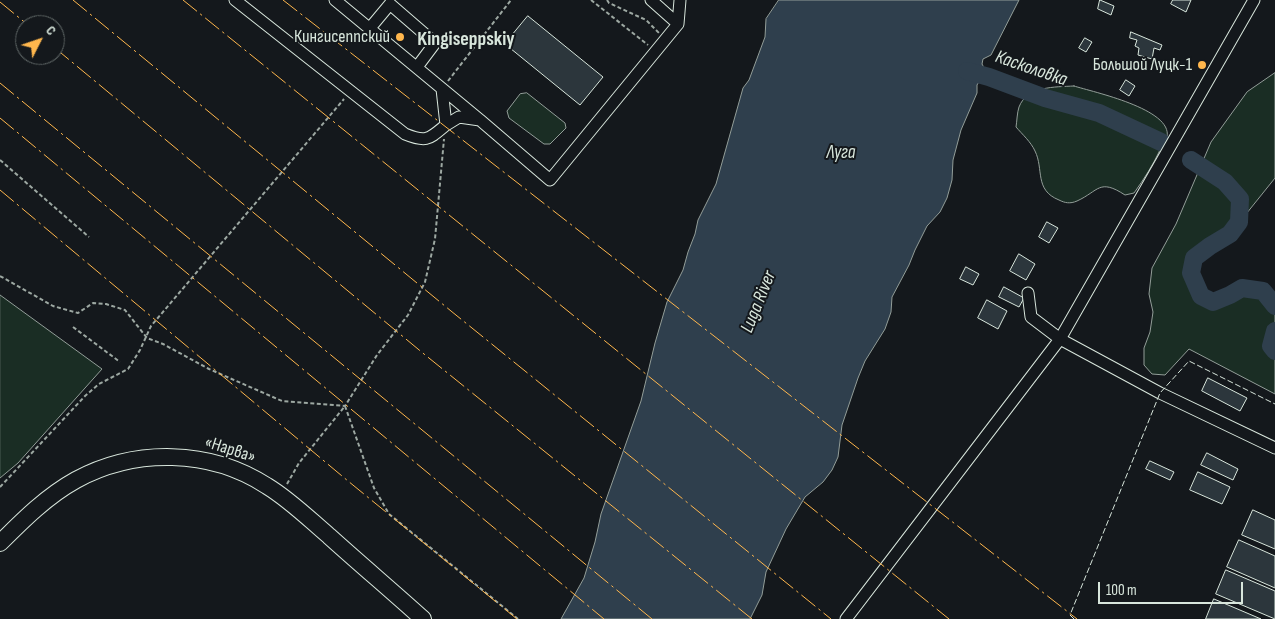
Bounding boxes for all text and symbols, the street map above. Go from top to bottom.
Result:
north arrow [15,15,65,65]
text: С [42,22,60,39]
place label: Кингисеппский [294,26,390,48]
district label: Kingiseppskiy [417,28,515,52]
marker: Кингисеппский [394,31,406,43]
water label: Касколовка [992,46,1070,92]
place label: Большой Луцк-1 [1093,54,1192,76]
marker: Большой Луцк-1 [1196,59,1208,71]
water label: Луга [826,142,856,164]
water label: Luga River [736,268,782,336]
street label: «Нарва» [202,432,258,468]
scale bar [1100,572,1245,604]
text: 100 m [1106,581,1137,600]

